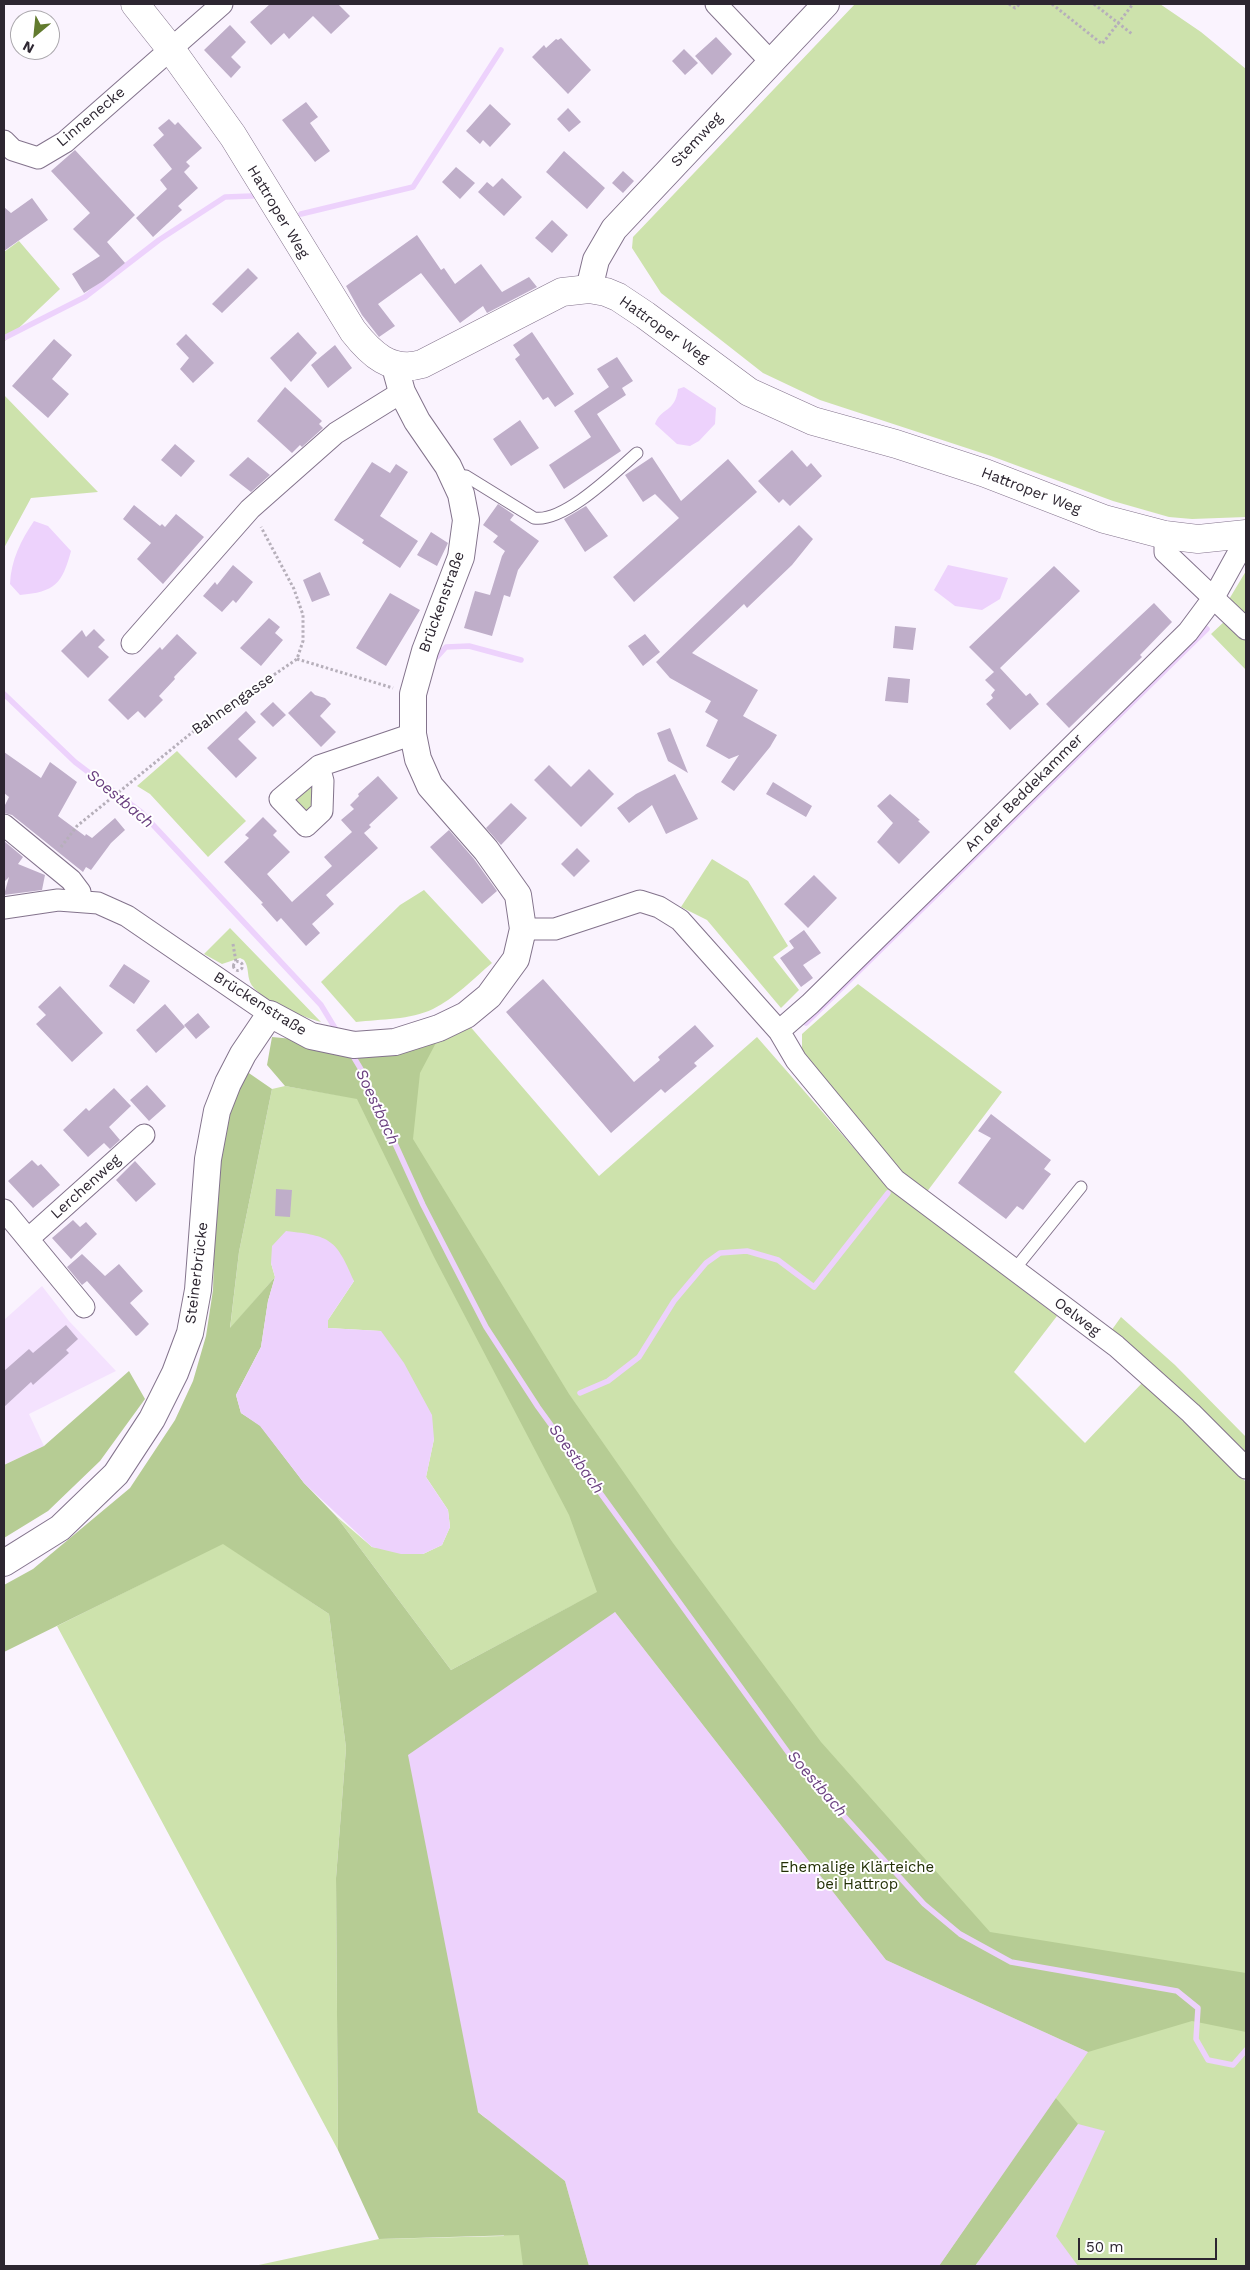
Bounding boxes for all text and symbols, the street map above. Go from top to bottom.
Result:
north arrow [10,10,60,60]
text: N [20,38,37,57]
street label: Linnenecke [53,83,129,151]
street label: Stemweg [667,109,727,171]
street label: Hattroper Weg [243,162,313,262]
street label: Hattroper Weg [616,292,712,368]
street label: Hattroper Weg [979,464,1083,518]
street label: Brückenstraße [415,549,469,655]
street label: Bahnengasse [189,669,277,739]
street label: An der Beddekammer [961,730,1087,856]
water label: Soestbach [83,765,157,833]
street label: Brückenstraße [210,968,310,1040]
water label: Soestbach [351,1066,403,1148]
street label: Lerchenweg [47,1151,125,1223]
street label: Steinerbrücke [182,1221,212,1325]
street label: Oelweg [1050,1294,1104,1340]
water label: Soestbach [544,1420,608,1498]
water label: Soestbach [783,1747,851,1821]
park label: Ehemalige Klärteiche bei Hattrop [780,1859,934,1894]
scale bar [1080,2228,1219,2260]
text: 50 m [1086,2238,1123,2256]

